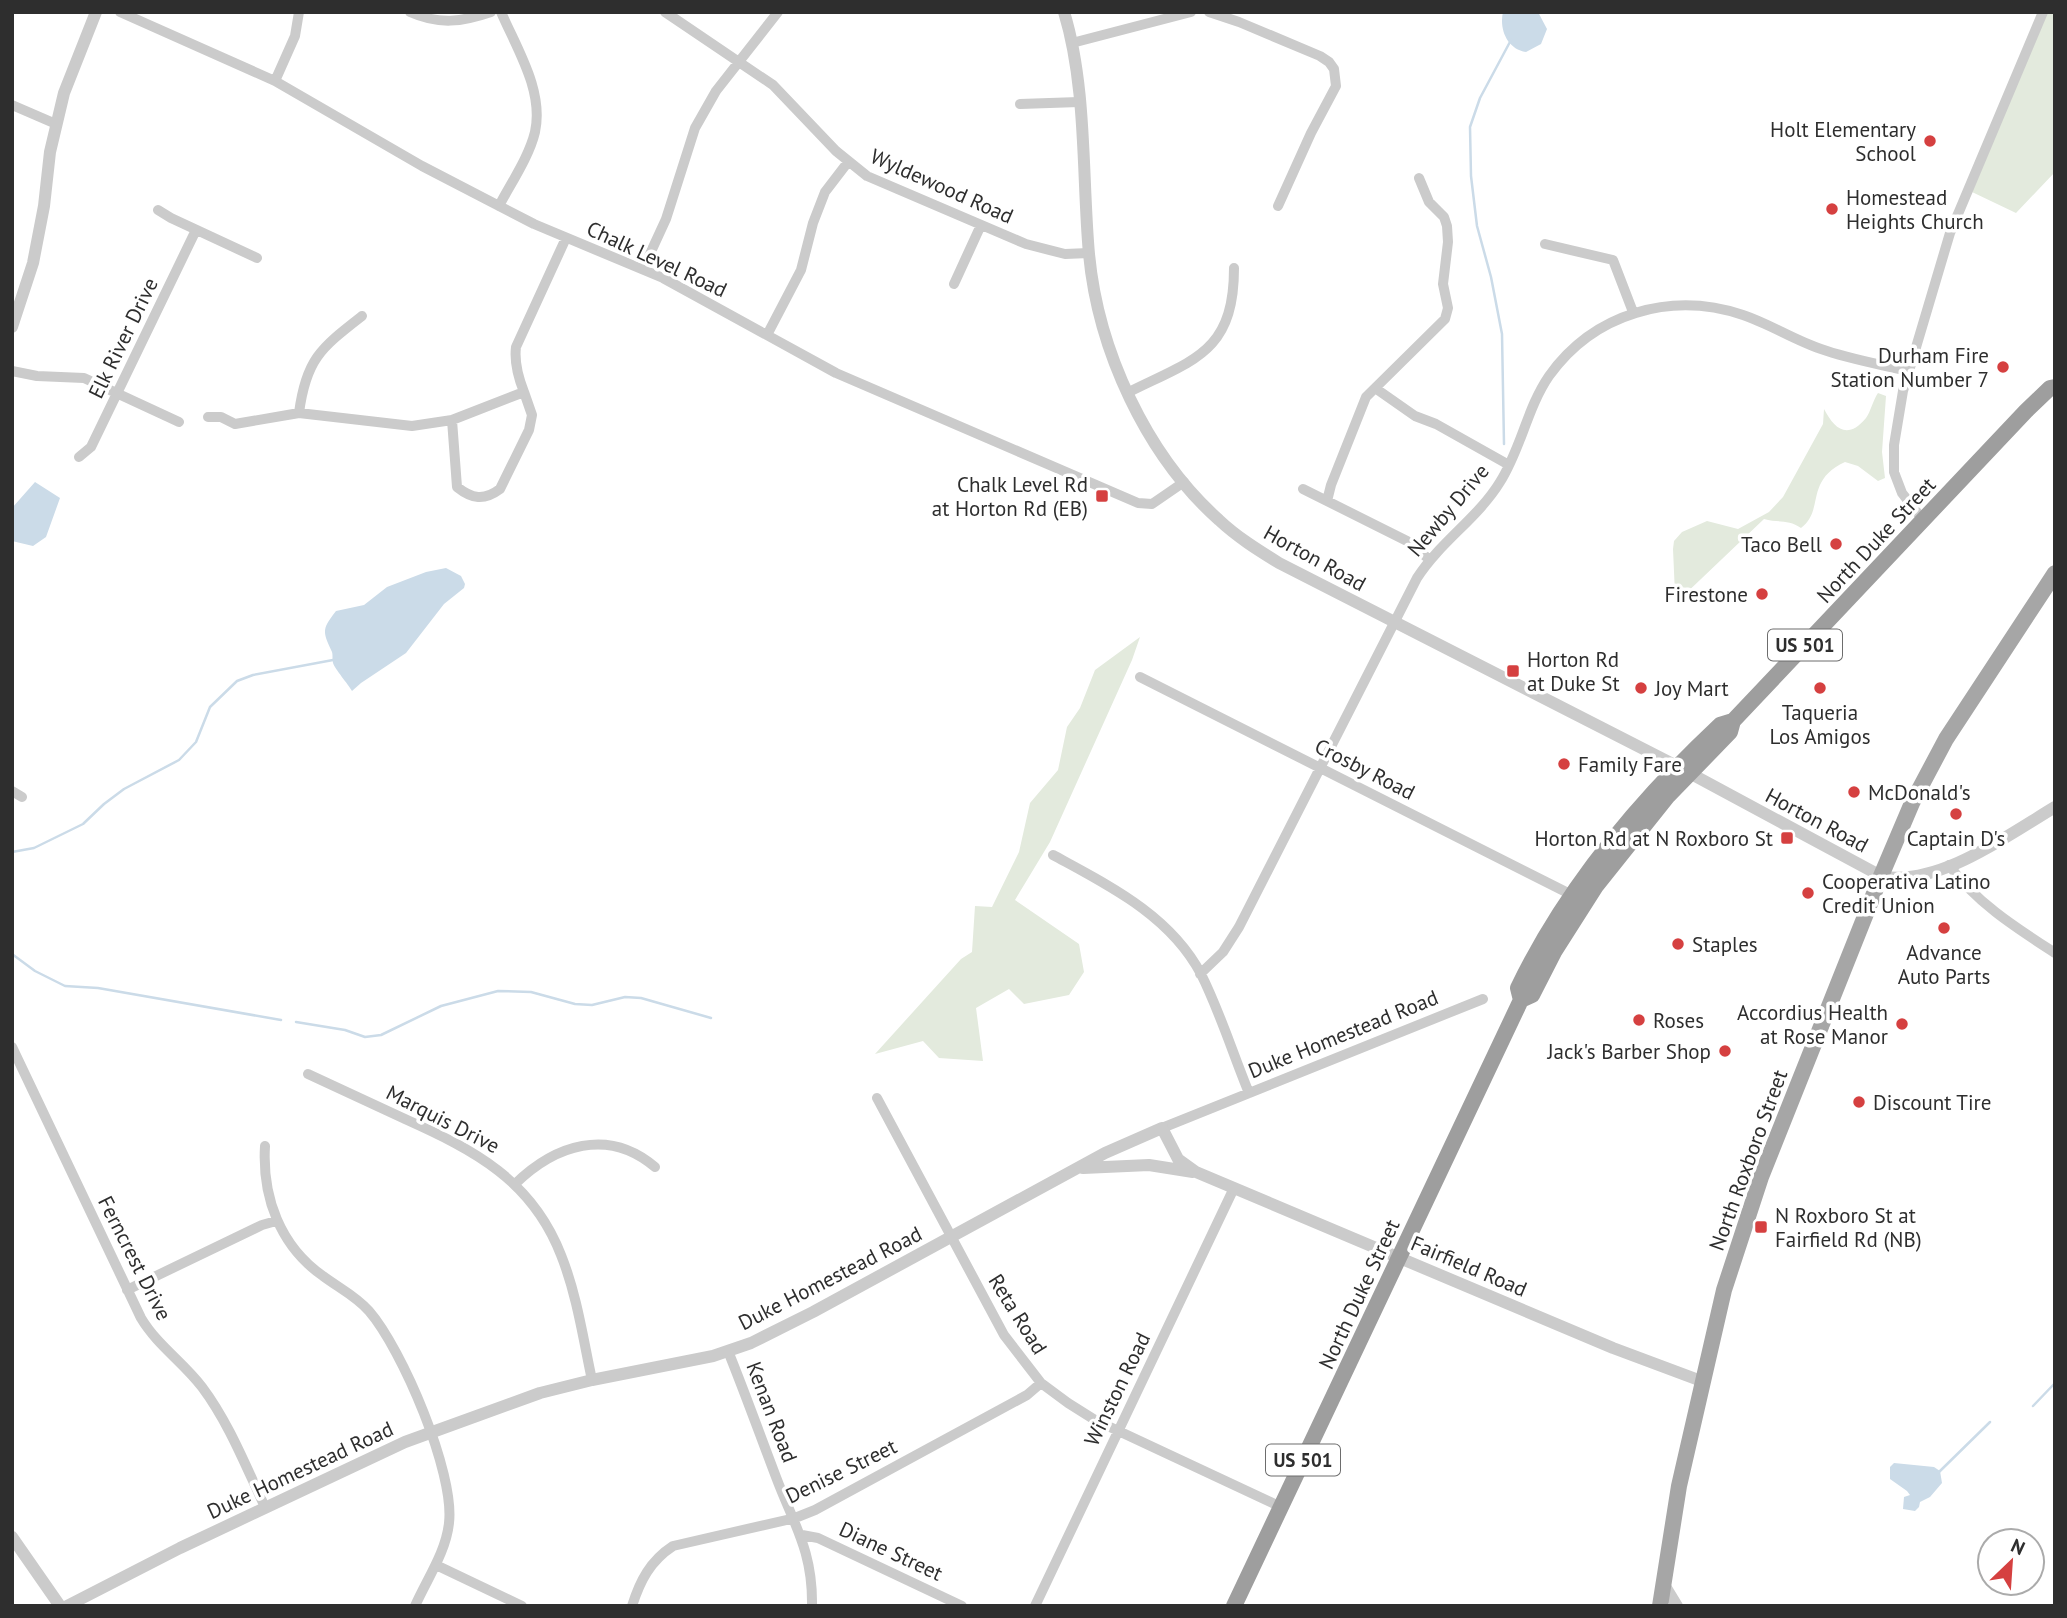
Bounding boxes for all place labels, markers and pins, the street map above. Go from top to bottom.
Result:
place label: Holt Elementary School [1770,116,1916,167]
marker: Holt Elementary School [1922,133,1938,149]
place label: Homestead Heights Church [1846,184,1984,235]
marker: Homestead Heights Church [1824,201,1840,217]
place label: Durham Fire Station Number 7 [1831,342,1989,393]
marker: Durham Fire Station Number 7 [1995,359,2011,375]
place label: Chalk Level Rd at Horton Rd (EB) [932,471,1088,522]
marker: Chalk Level Rd at Horton Rd (EB) [1094,488,1110,504]
place label: Taco Bell [1741,531,1822,558]
marker: Taco Bell [1828,536,1844,552]
place label: Firestone [1665,581,1748,608]
marker: Firestone [1754,586,1770,602]
place label: Horton Rd at Duke St [1527,646,1620,697]
marker: Horton Rd at Duke St [1505,663,1521,679]
place label: Joy Mart [1654,675,1729,702]
marker: Joy Mart [1633,680,1649,696]
marker: Taqueria Los Amigos [1812,680,1828,696]
place label: Taqueria Los Amigos [1770,699,1871,750]
place label: Family Fare [1578,751,1682,778]
marker: Family Fare [1556,756,1572,772]
place label: McDonald's [1868,779,1971,806]
marker: McDonald's [1846,784,1862,800]
marker: Captain D's [1948,806,1964,822]
place label: Horton Rd at N Roxboro St [1534,825,1773,852]
place label: Captain D's [1907,825,2005,852]
marker: Horton Rd at N Roxboro St [1779,830,1795,846]
place label: Cooperativa Latino Credit Union [1822,868,1991,919]
marker: Cooperativa Latino Credit Union [1800,885,1816,901]
marker: Advance Auto Parts [1936,920,1952,936]
place label: Staples [1692,931,1758,958]
marker: Staples [1670,936,1686,952]
place label: Advance Auto Parts [1898,939,1990,990]
place label: Accordius Health at Rose Manor [1737,999,1888,1050]
place label: Roses [1653,1007,1704,1034]
marker: Roses [1631,1012,1647,1028]
marker: Accordius Health at Rose Manor [1894,1016,1910,1032]
place label: Jack's Barber Shop [1546,1038,1711,1065]
marker: Jack's Barber Shop [1717,1043,1733,1059]
place label: Discount Tire [1873,1089,1991,1116]
marker: Discount Tire [1851,1094,1867,1110]
place label: N Roxboro St at Fairfield Rd (NB) [1775,1202,1922,1253]
marker: N Roxboro St at Fairfield Rd (NB) [1753,1219,1769,1235]

